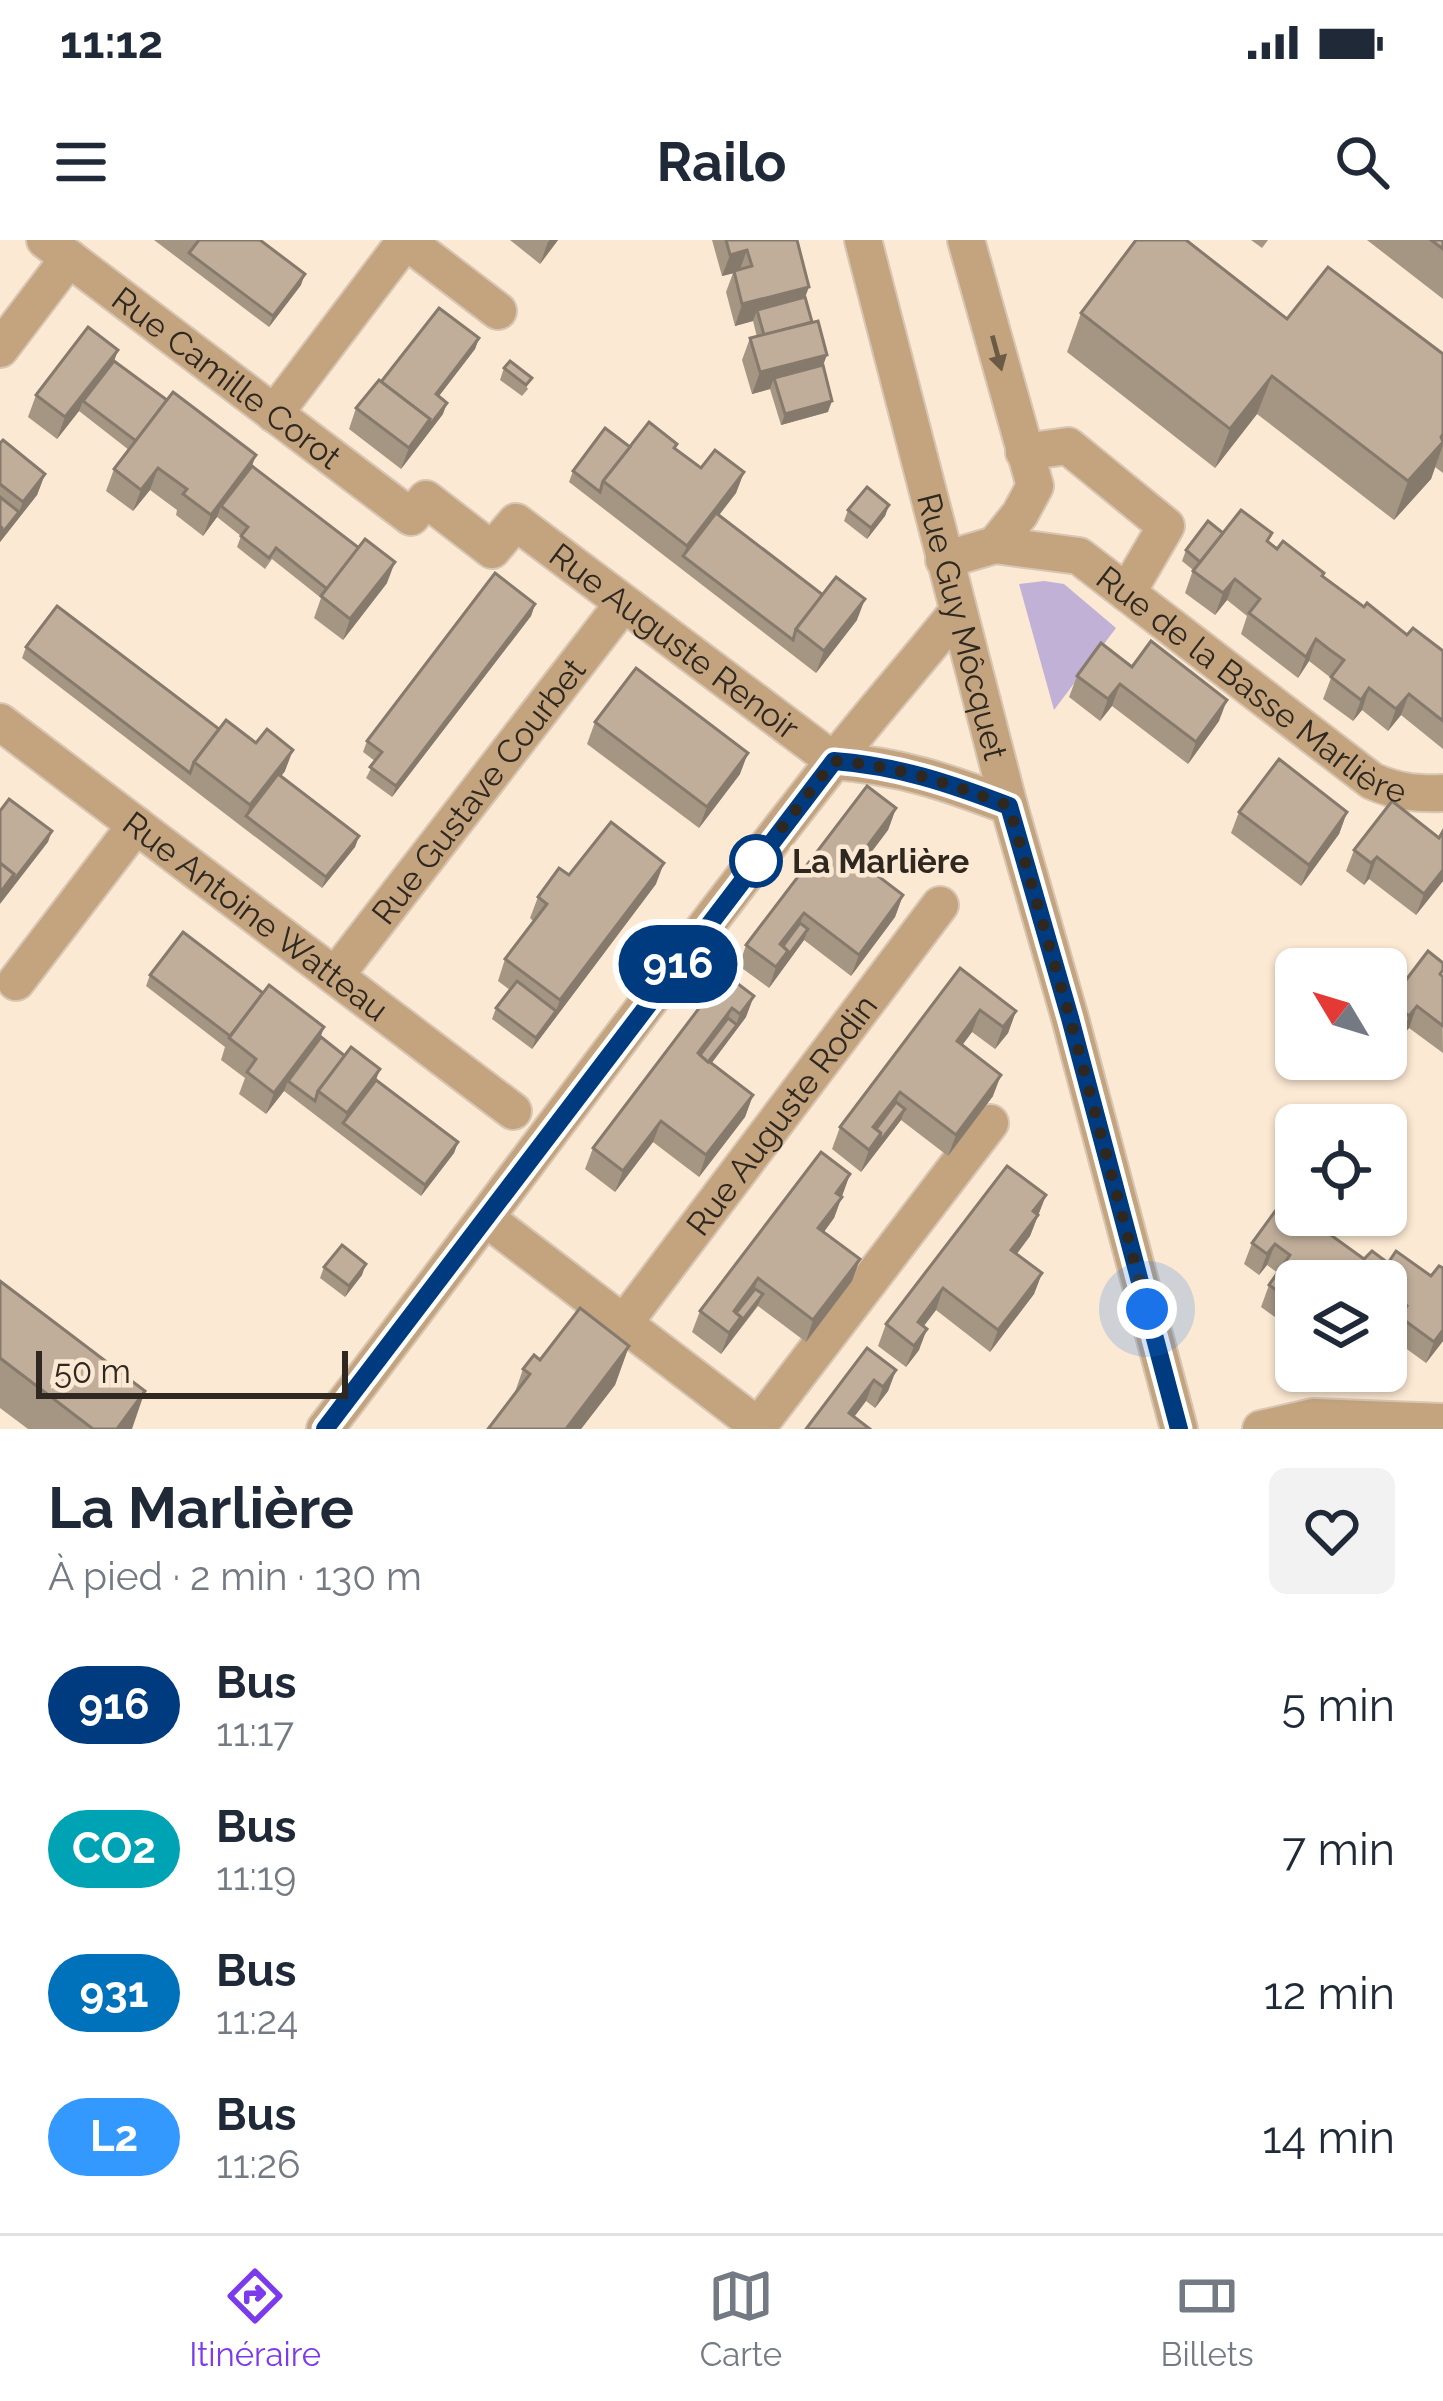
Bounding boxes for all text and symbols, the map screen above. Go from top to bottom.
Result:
text: 11:12 [60,16,163,69]
icon: menu [48,129,114,195]
icon: search [1329,129,1395,195]
text: Railo [656,130,787,194]
street label: Rue Camille Corot [105,279,349,477]
one-way arrow [989,335,1007,372]
street label: Rue Guy Môcquet [910,489,1016,764]
street label: Rue Auguste Renoir [542,535,807,748]
street label: Rue de la Basse Marlière [1089,558,1410,811]
street label: Rue Gustave Courbet [363,650,593,932]
street label: Rue Antoine Watteau [116,803,396,1029]
marker: La Marlière [731,836,781,886]
place label: La Marlière [792,842,969,881]
line badge: 916 [609,925,747,1003]
text: 916 [643,939,713,988]
north arrow [1275,948,1407,1080]
map controls [1275,948,1407,1392]
street label: Rue Auguste Rodin [678,987,885,1243]
button: locate [1275,1104,1407,1236]
button: layers [1275,1260,1407,1392]
your location [1117,1279,1177,1339]
scale bar [36,1345,348,1398]
text: 50 m [54,1352,131,1391]
button: heart [1269,1468,1395,1594]
text: La Marlière [48,1474,354,1541]
text: À pied · 2 min · 130 m [48,1553,422,1599]
text: Bus [216,1656,297,1709]
text: 5 min [1282,1679,1395,1732]
text: 916 [79,1680,149,1729]
text: 11:17 [216,1709,294,1755]
text: Bus [216,1800,297,1853]
text: 7 min [1282,1823,1395,1876]
text: CO2 [72,1824,156,1873]
text: 11:19 [216,1853,296,1899]
text: Bus [216,1944,297,1997]
text: 12 min [1263,1967,1395,2020]
text: 931 [80,1968,148,2017]
text: 11:24 [216,1997,298,2043]
text: Bus [216,2088,297,2141]
text: 14 min [1262,2111,1395,2164]
text: L2 [90,2112,138,2161]
text: 11:26 [216,2141,301,2187]
tab: Itinéraire [189,2263,321,2374]
tab: Carte [700,2263,782,2374]
tab: Billets [1160,2263,1254,2374]

